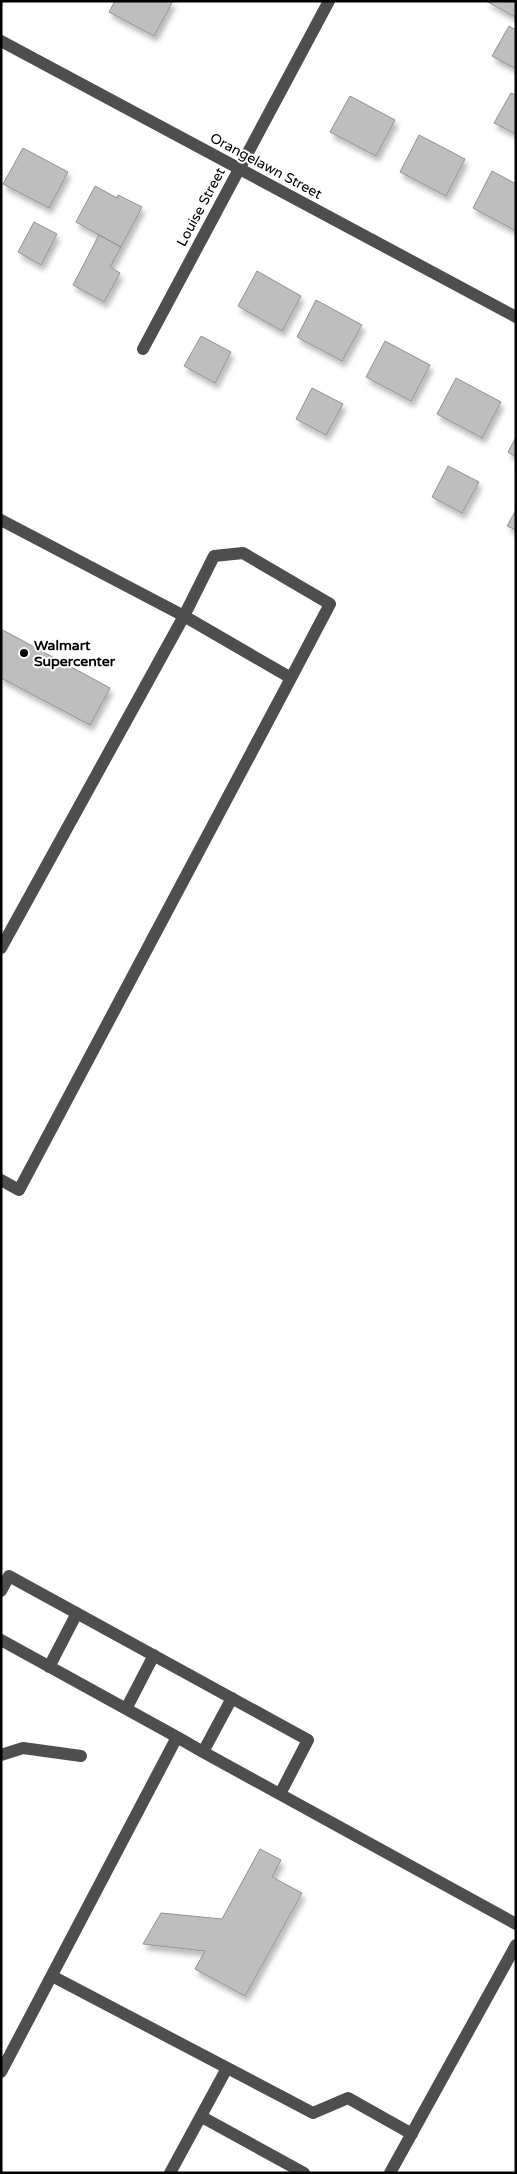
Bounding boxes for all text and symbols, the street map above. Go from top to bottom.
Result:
street label: Orangelawn Street [207,129,325,203]
street label: Louise Street [173,164,229,249]
place label: Walmart Supercenter [34,637,116,670]
marker: Walmart Supercenter [18,647,30,659]

